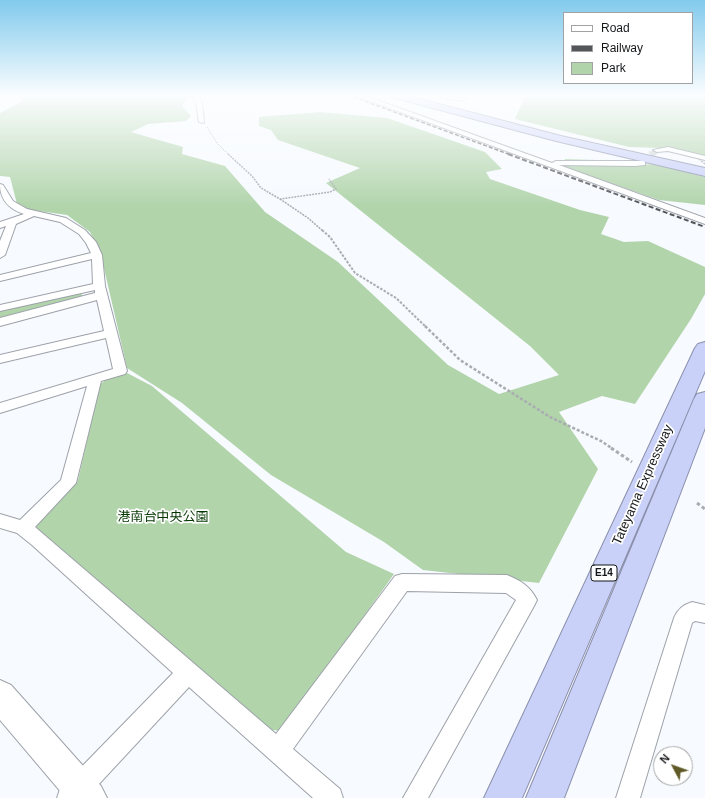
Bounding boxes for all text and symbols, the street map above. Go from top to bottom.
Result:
legend [563,12,693,84]
text: Road [601,21,630,35]
text: Railway [601,41,643,55]
text: Park [601,61,626,75]
street label: Tateyama Expressway [609,422,677,548]
park label: 港南台中央公園 [118,509,208,525]
road number: E14 [591,565,617,581]
north arrow [653,746,693,786]
text: N [658,752,672,766]

